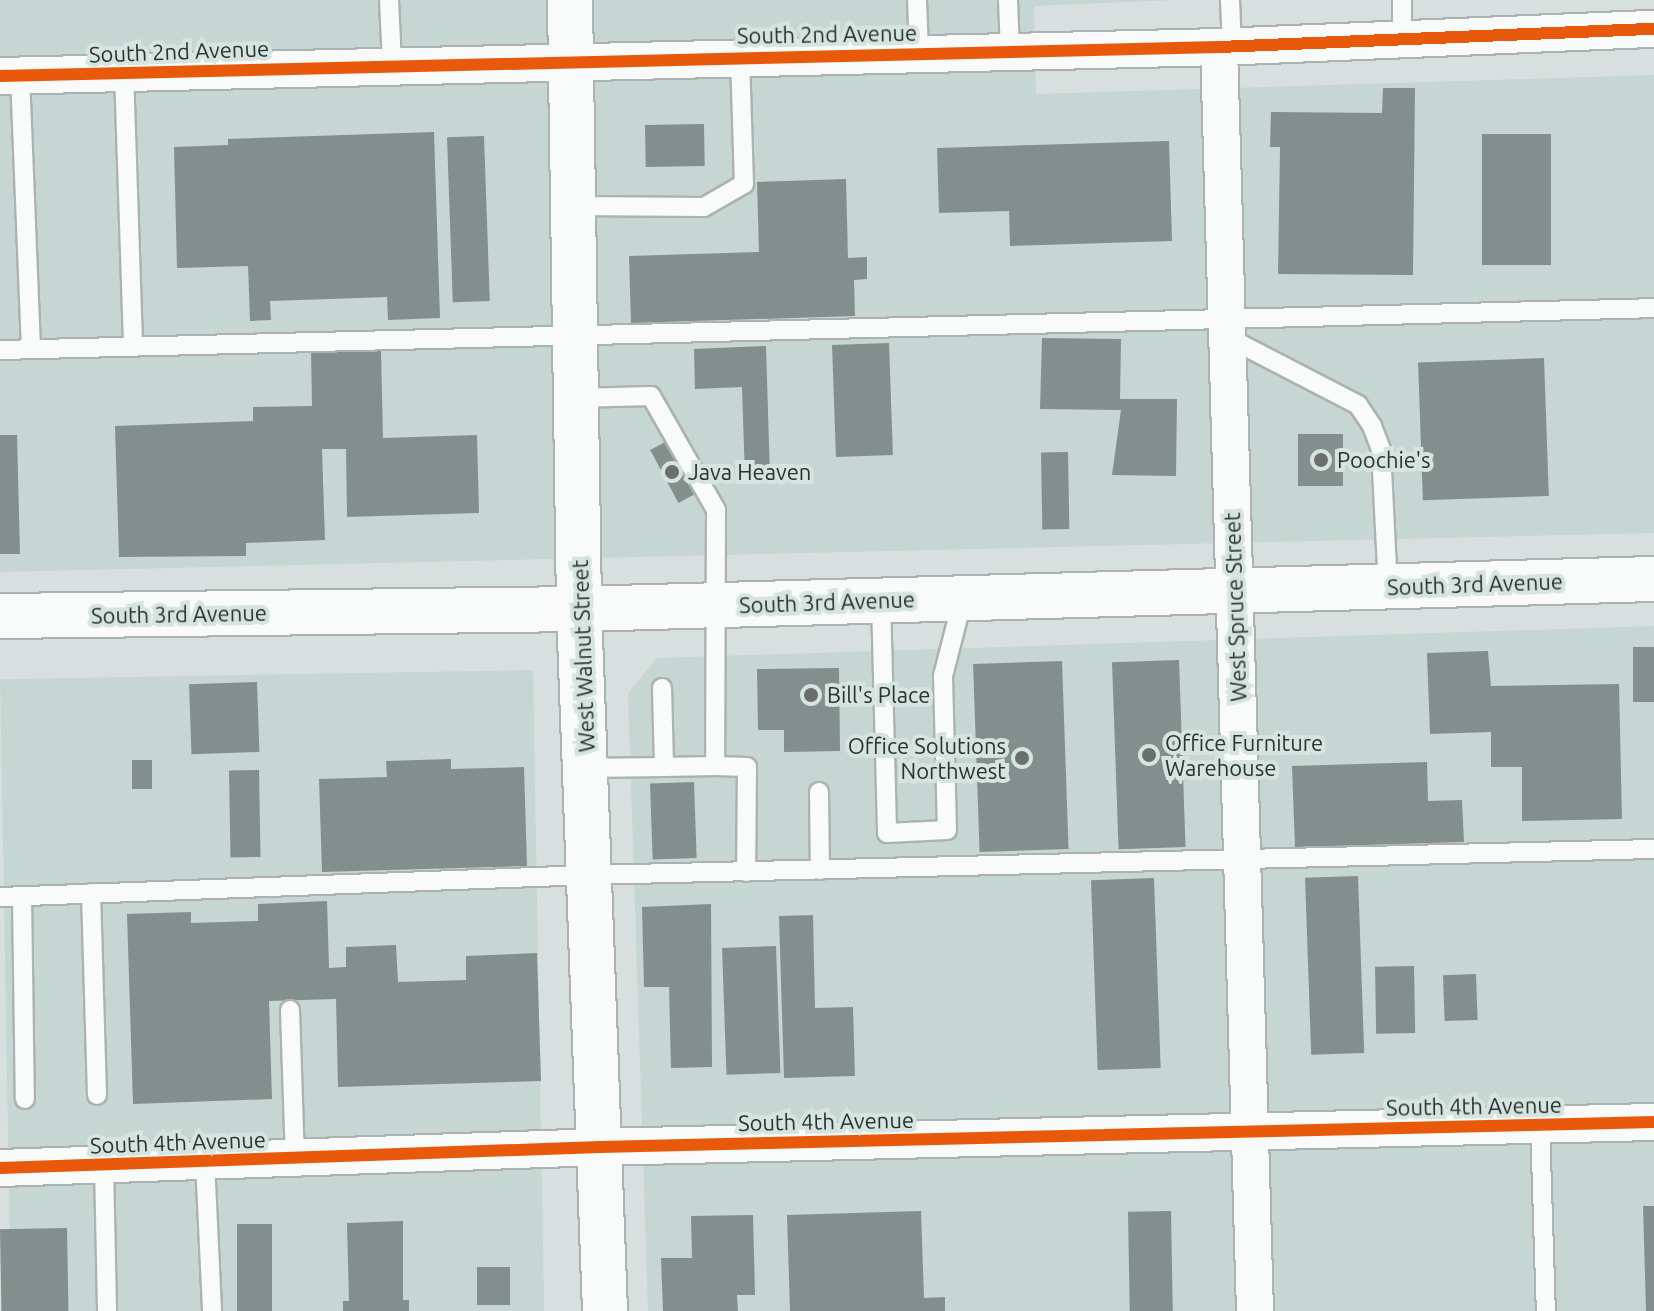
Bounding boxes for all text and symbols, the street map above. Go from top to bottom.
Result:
street label: South 2nd Avenue [737,19,917,49]
street label: South 2nd Avenue [88,35,270,67]
place label: Poochie's [1337,447,1430,473]
marker: Poochie's [1312,451,1330,469]
place label: Java Heaven [688,459,811,485]
marker: Java Heaven [663,463,681,481]
street label: West Spruce Street [1219,512,1251,702]
street label: West Walnut Street [566,559,600,753]
street label: South 3rd Avenue [1387,568,1563,600]
street label: South 3rd Avenue [739,586,915,618]
street label: South 3rd Avenue [91,599,267,629]
place label: Bill's Place [827,682,930,708]
marker: Bill's Place [802,686,820,704]
place label: Office Furniture Warehouse [1165,729,1323,780]
place label: Office Solutions Northwest [848,732,1006,784]
marker: Office Furniture Warehouse [1140,746,1158,764]
marker: Office Solutions Northwest [1013,749,1031,767]
street label: South 4th Avenue [1386,1091,1562,1121]
street label: South 4th Avenue [738,1106,914,1136]
street label: South 4th Avenue [90,1126,266,1158]

